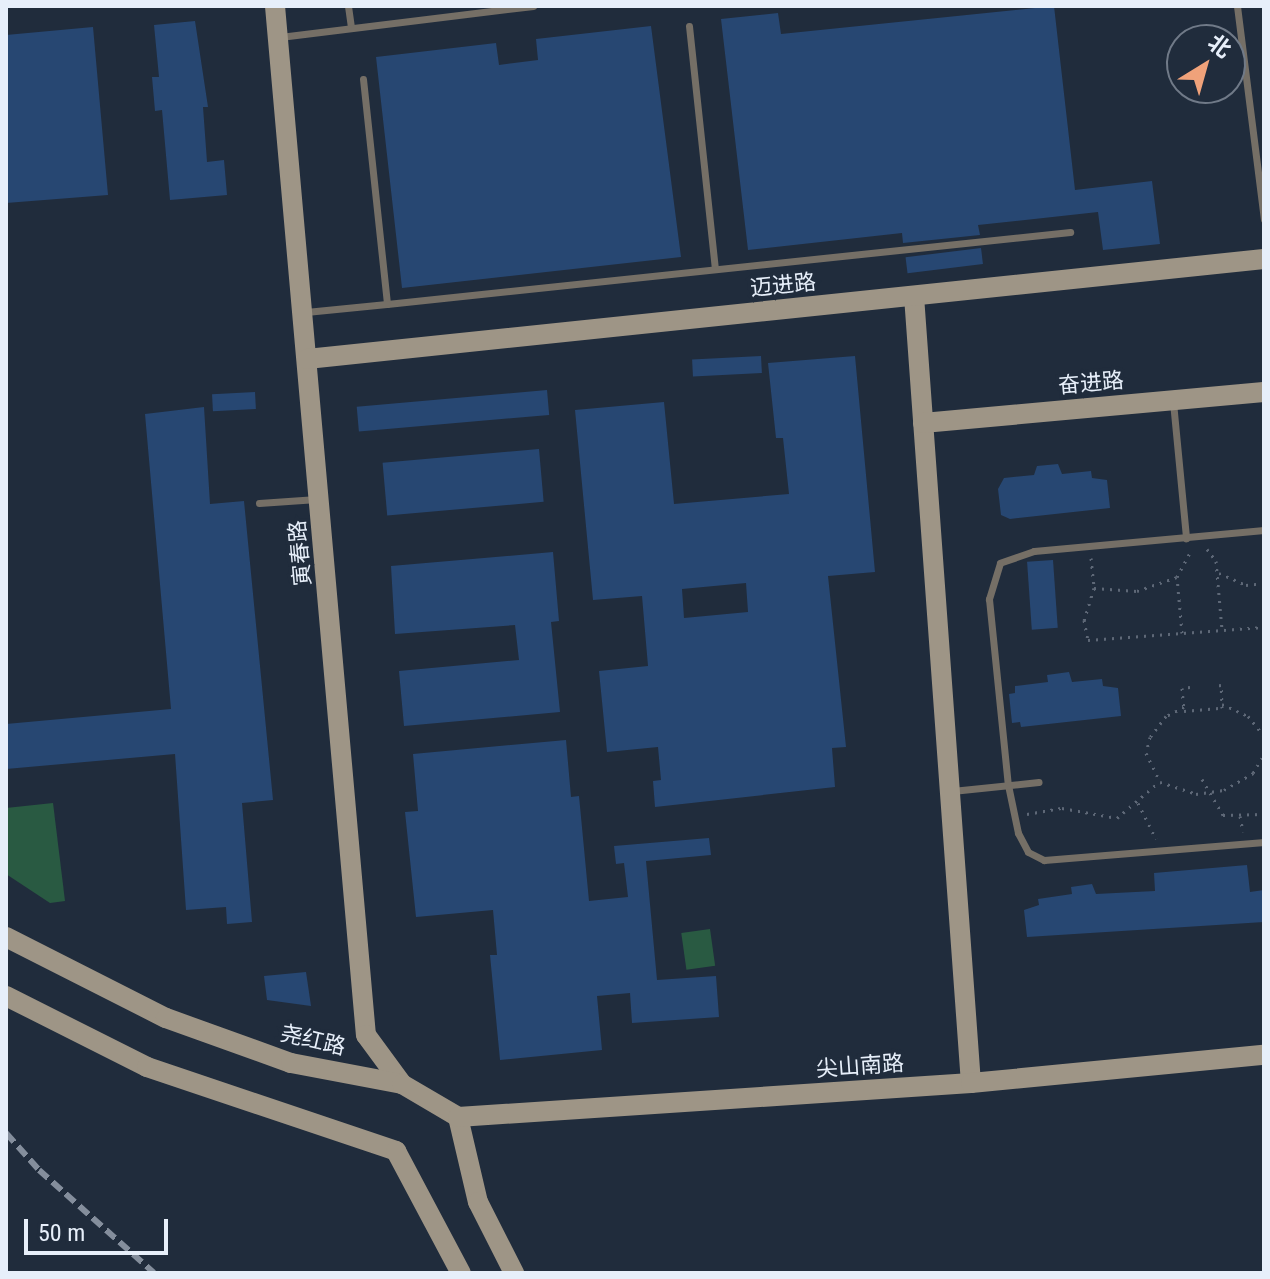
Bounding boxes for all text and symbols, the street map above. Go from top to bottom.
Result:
north arrow [1166,24,1246,104]
text: 北 [1203,29,1236,63]
street label: 迈进路 [749,268,817,302]
street label: 奋进路 [1057,367,1125,399]
street label: 寅春路 [284,519,316,587]
street label: 尧红路 [278,1020,348,1060]
street label: 尖山南路 [815,1050,905,1082]
scale bar [28,1203,172,1253]
text: 50 m [38,1219,85,1247]

